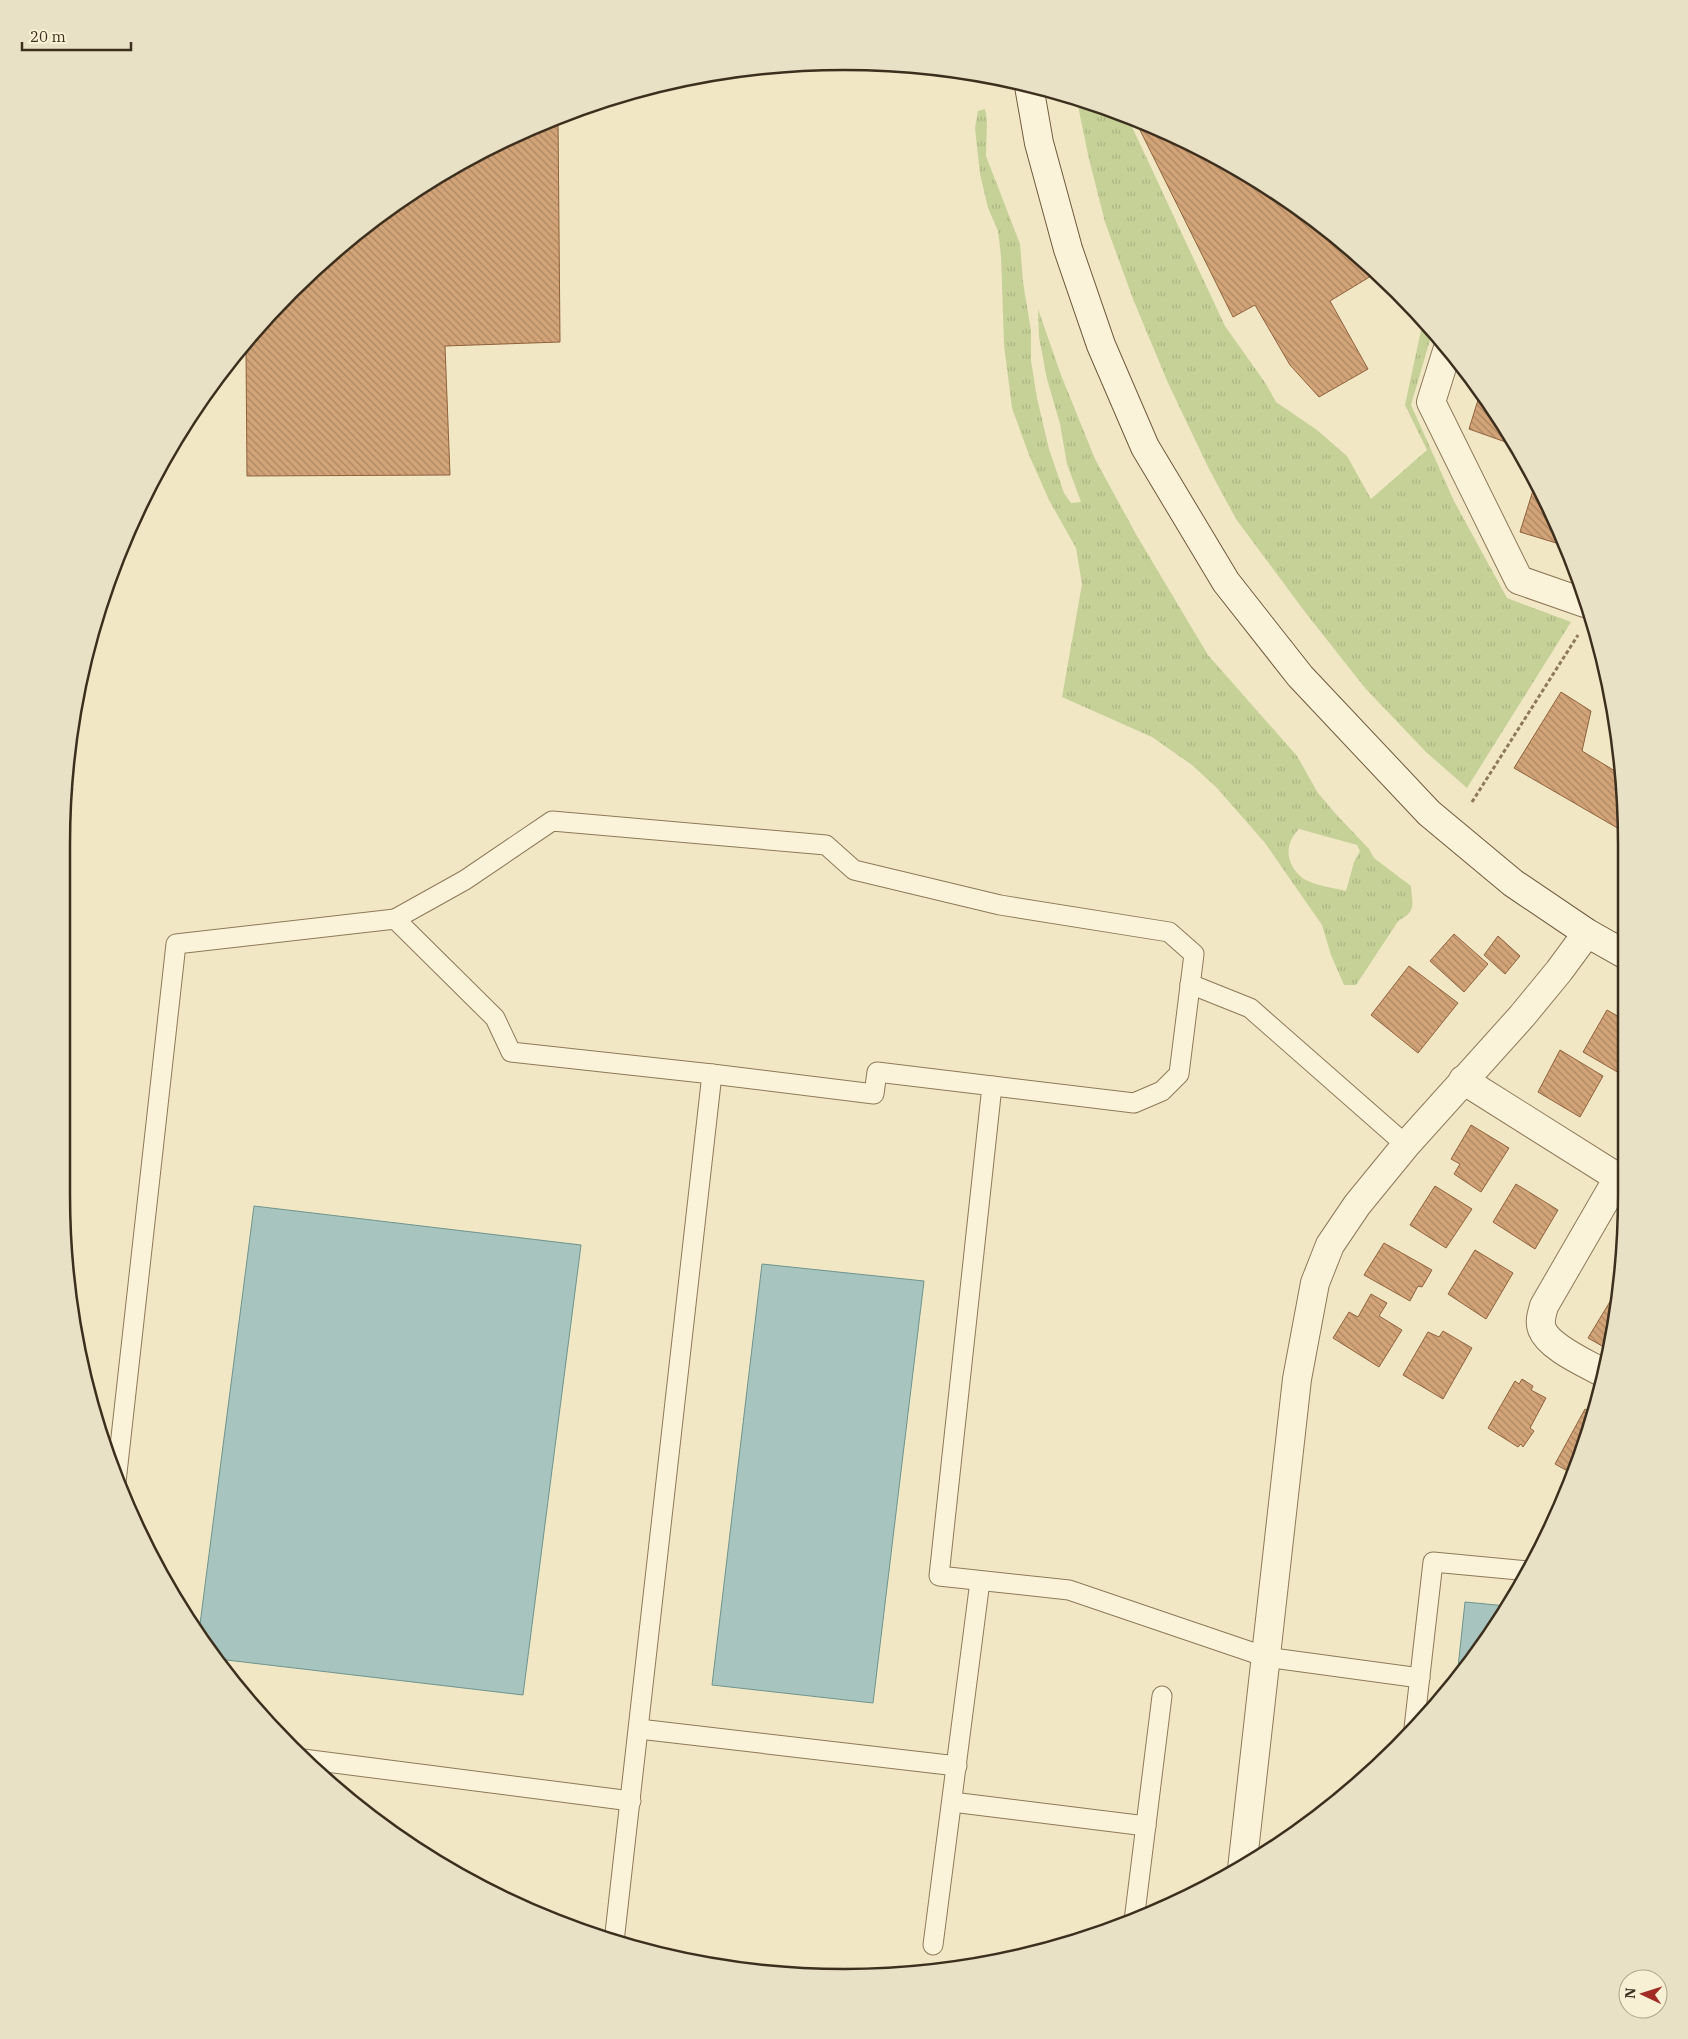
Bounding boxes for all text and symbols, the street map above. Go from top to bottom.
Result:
scale bar [22,20,131,52]
text: 20 m [30,27,66,46]
north arrow [1618,1969,1668,2019]
text: N [1621,1987,1639,1999]

